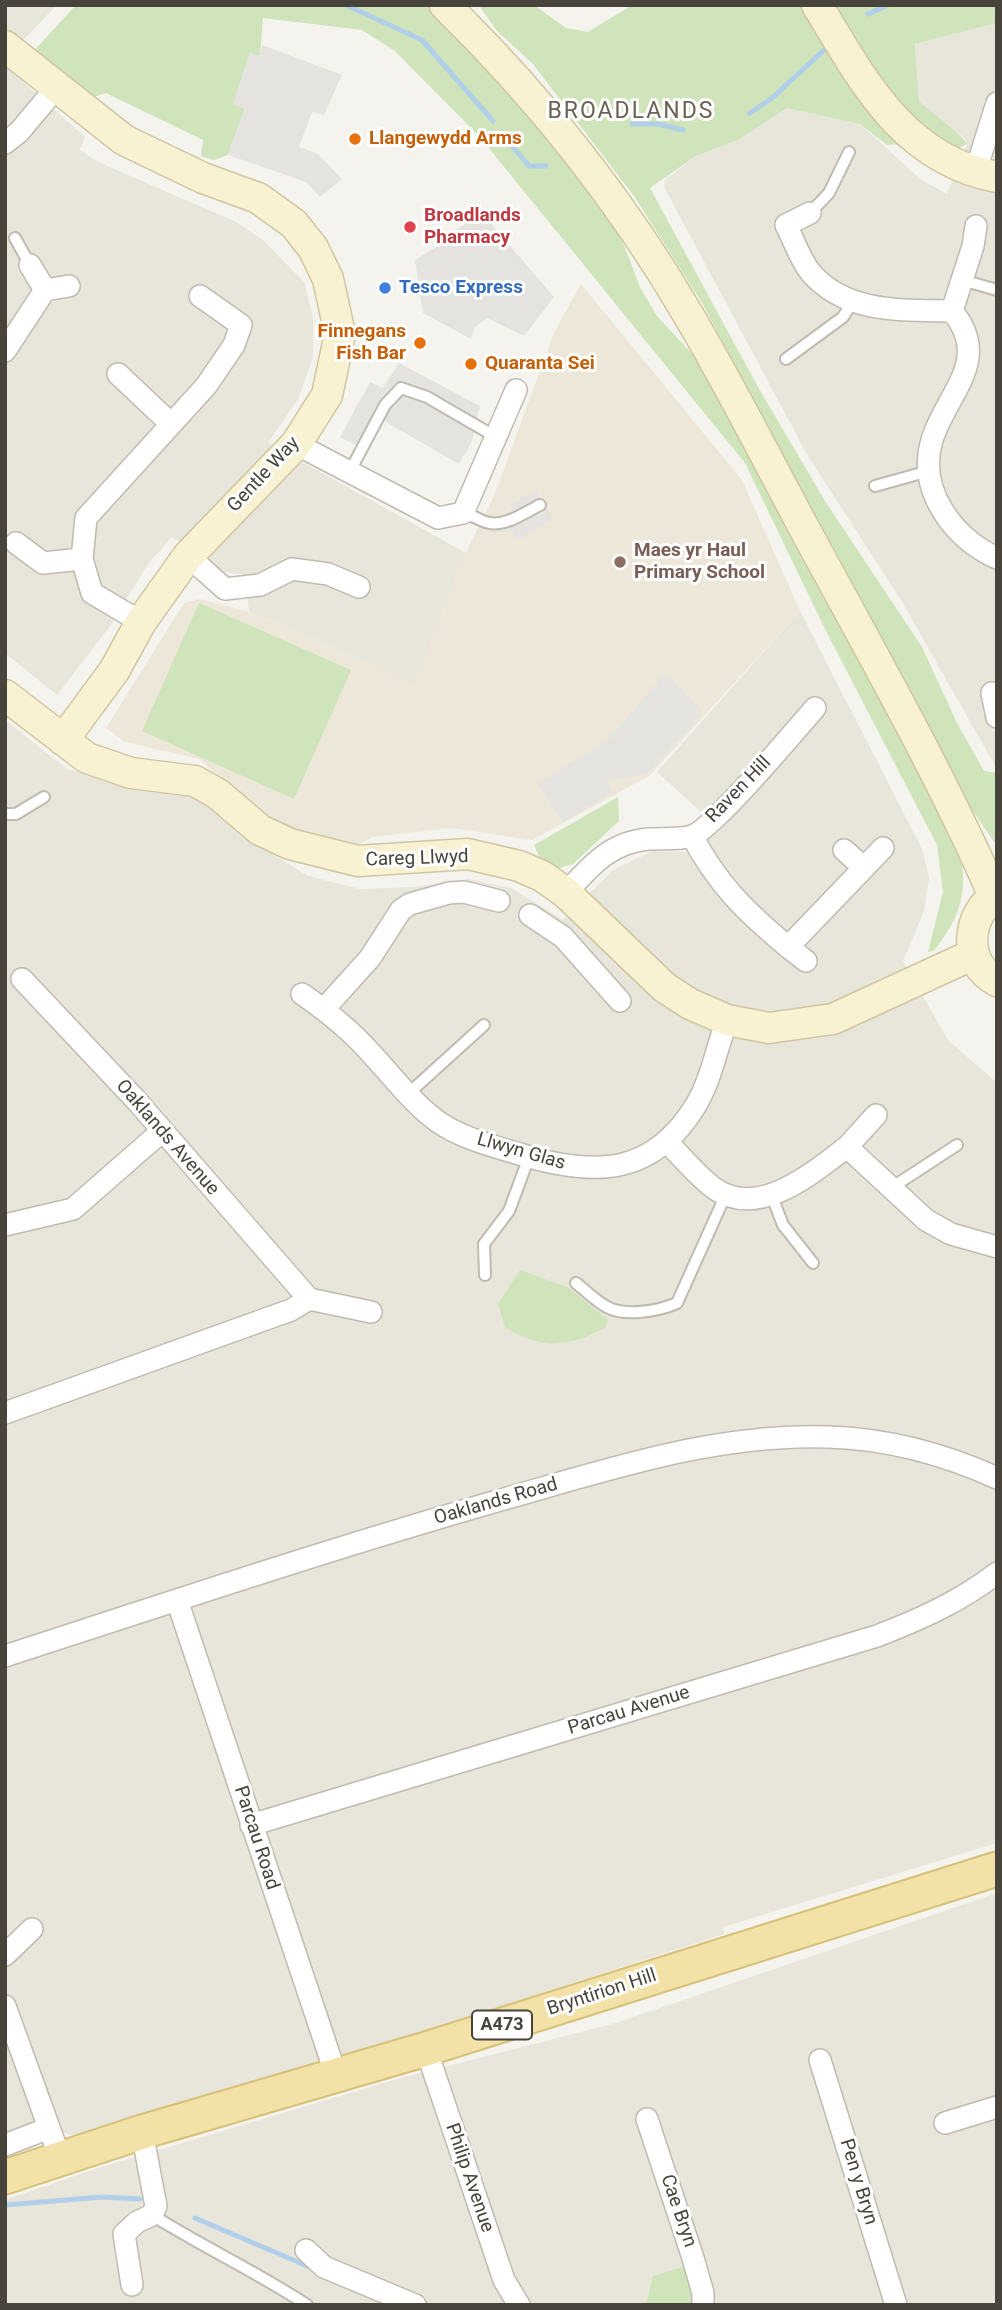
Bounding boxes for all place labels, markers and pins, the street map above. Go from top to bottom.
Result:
place label: Llangewydd Arms [369,128,522,150]
marker: Llangewydd Arms [347,131,363,147]
place label: Broadlands Pharmacy [424,205,521,249]
marker: Broadlands Pharmacy [402,219,418,235]
place label: Tesco Express [399,277,523,299]
marker: Tesco Express [377,280,393,296]
place label: Finnegans Fish Bar [318,321,406,365]
marker: Finnegans Fish Bar [412,335,428,351]
place label: Quaranta Sei [485,353,595,375]
marker: Quaranta Sei [463,356,479,372]
place label: Maes yr Haul Primary School [634,540,765,584]
marker: Maes yr Haul Primary School [612,554,628,570]

